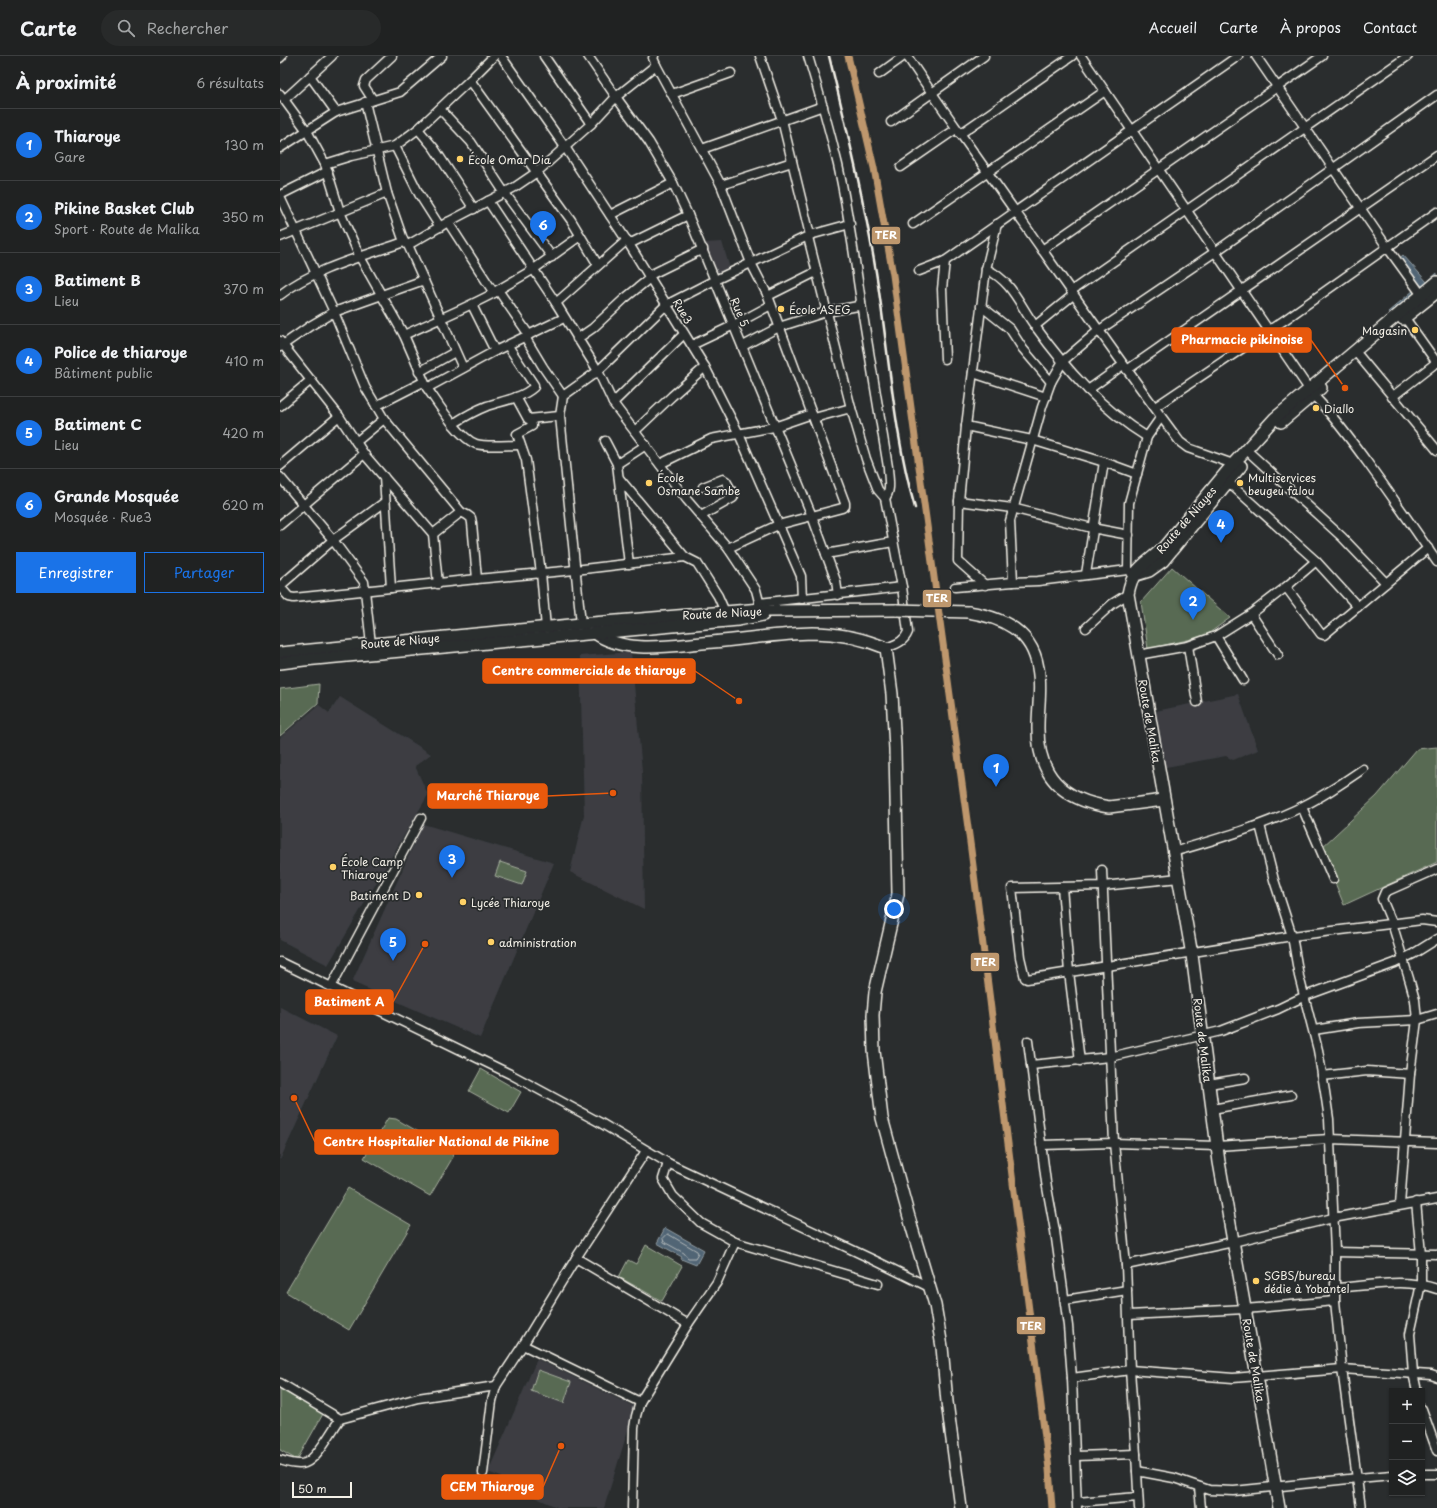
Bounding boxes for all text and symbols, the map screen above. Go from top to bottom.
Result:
search box [101,10,381,46]
text: Carte [20,14,77,42]
text: Rechercher [147,16,228,39]
icon: search [115,17,137,39]
text: Accueil [1149,17,1197,38]
text: Carte [1219,17,1258,38]
text: À propos [1280,17,1341,38]
text: Contact [1363,17,1417,38]
text: À proximité [16,69,116,95]
text: 6 résultats [197,73,264,92]
text: Thiaroye [54,124,121,147]
text: 1 [26,135,32,154]
text: 130 m [225,135,264,154]
text: Gare [54,147,85,166]
place label: École Omar Dia [468,151,552,168]
marker: École Omar Dia [455,154,465,164]
text: Pikine Basket Club [54,196,194,219]
text: 2 [24,207,34,226]
text: 350 m [222,207,264,226]
pin: 6 [530,211,556,244]
text: Sport · Route de Malika [54,219,200,238]
line badge: TER [871,226,901,245]
text: TER [875,226,897,243]
text: Batiment B [54,268,141,291]
text: 3 [25,279,33,298]
text: 370 m [223,279,264,298]
text: Lieu [54,291,79,310]
street label: Rue3 [669,295,697,327]
street label: Rue 5 [726,295,754,329]
place label: École ASEG [789,301,850,318]
marker: École ASEG [776,304,786,314]
place label: Magasin [1362,322,1407,339]
marker: Magasin [1410,325,1420,335]
callout: Pharmacie pikinoise [1172,328,1311,352]
text: Pharmacie pikinoise [1181,330,1304,348]
text: Police de thiaroye [54,340,187,363]
text: 4 [25,351,33,370]
text: 410 m [225,351,264,370]
text: Bâtiment public [54,363,153,382]
place label: Diallo [1324,400,1354,417]
marker: Diallo [1311,403,1321,413]
text: Batiment C [54,412,142,435]
text: 5 [25,423,33,442]
text: 420 m [222,423,264,442]
text: Lieu [54,435,79,454]
place label: École Osmane Sambe [657,469,740,499]
place label: Multiservices beugeu falou [1248,469,1316,499]
marker: École Osmane Sambe [644,478,654,488]
marker: Multiservices beugeu falou [1235,478,1245,488]
street label: Route de Niayes [1152,483,1220,557]
text: Grande Mosquée [54,484,179,507]
text: 6 [24,495,34,514]
text: 620 m [222,495,264,514]
text: Mosquée · Rue3 [54,507,152,526]
pin: 4 [1208,510,1234,543]
button: Enregistrer [16,552,136,593]
button: Partager [144,552,264,593]
pin: 2 [1180,587,1206,620]
line badge: TER [922,589,952,608]
text: TER [926,589,948,606]
street label: Route de Niaye [682,602,762,624]
street label: Route de Niaye [360,629,441,653]
callout: Centre commerciale de thiaroye [483,659,695,683]
text: Centre commerciale de thiaroye [492,661,686,679]
street label: Route de Malika [1134,678,1166,765]
pin: 1 [983,754,1009,787]
callout: Marché Thiaroye [428,784,547,808]
text: Marché Thiaroye [437,786,540,804]
pin: 3 [439,845,465,878]
place label: École Camp Thiaroye [341,853,403,883]
marker: École Camp Thiaroye [328,862,338,872]
place label: Batiment D [350,887,411,904]
marker: Batiment D [414,890,424,900]
place label: Lycée Thiaroye [471,894,550,911]
marker: Lycée Thiaroye [458,897,468,907]
your location [884,899,904,919]
pin: 5 [380,928,406,961]
place label: administration [499,934,577,951]
marker: administration [486,937,496,947]
line badge: TER [970,952,1000,972]
text: TER [974,953,996,970]
callout: Batiment A [306,990,393,1014]
text: Batiment A [314,992,385,1010]
street label: Route de Malika [1189,997,1217,1083]
callout: Centre Hospitalier National de Pikine [315,1130,558,1154]
text: Centre Hospitalier National de Pikine [323,1132,550,1150]
place label: SGBS/bureau dédie à Yobantel [1264,1267,1349,1297]
marker: SGBS/bureau dédie à Yobantel [1251,1276,1261,1286]
line badge: TER [1016,1316,1046,1335]
text: TER [1020,1317,1042,1334]
street label: Route de Malika [1238,1317,1270,1404]
map controls [1389,1388,1425,1496]
button: + [1389,1388,1425,1424]
button: − [1389,1424,1425,1460]
button: layers [1389,1460,1425,1496]
callout: CEM Thiaroye [442,1475,543,1499]
text: CEM Thiaroye [450,1477,535,1495]
scale bar [292,1480,352,1499]
text: 50 m [298,1480,327,1497]

